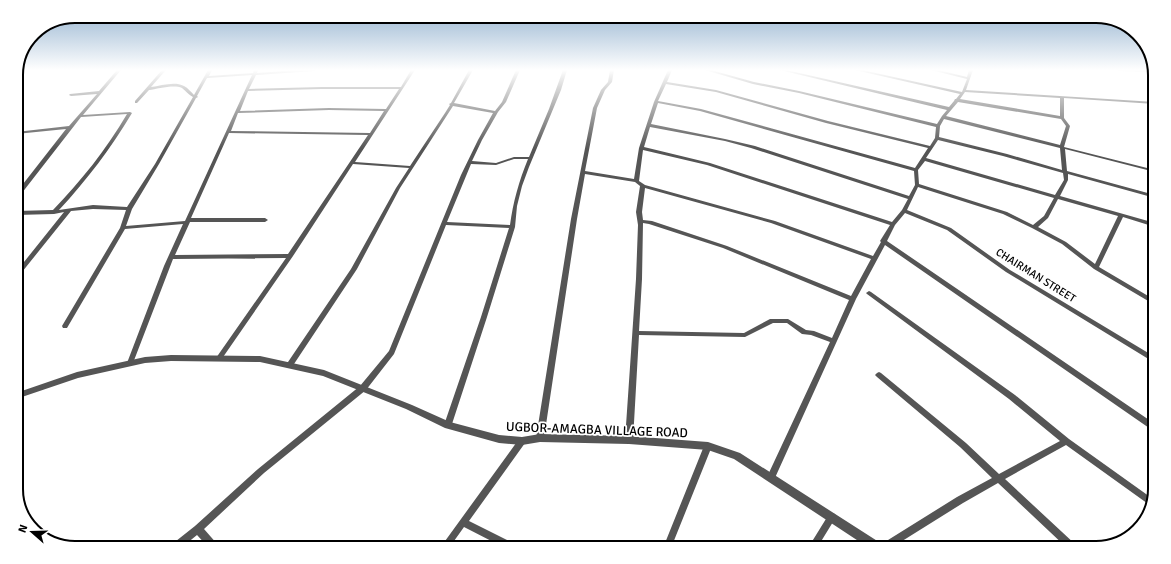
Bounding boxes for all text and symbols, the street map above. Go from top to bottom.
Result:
street label: CHAIRMAN STREET [993,246,1079,306]
street label: UGBOR-AMAGBA VILLAGE ROAD [506,419,688,441]
north arrow [12,512,52,552]
text: N [16,523,30,535]

